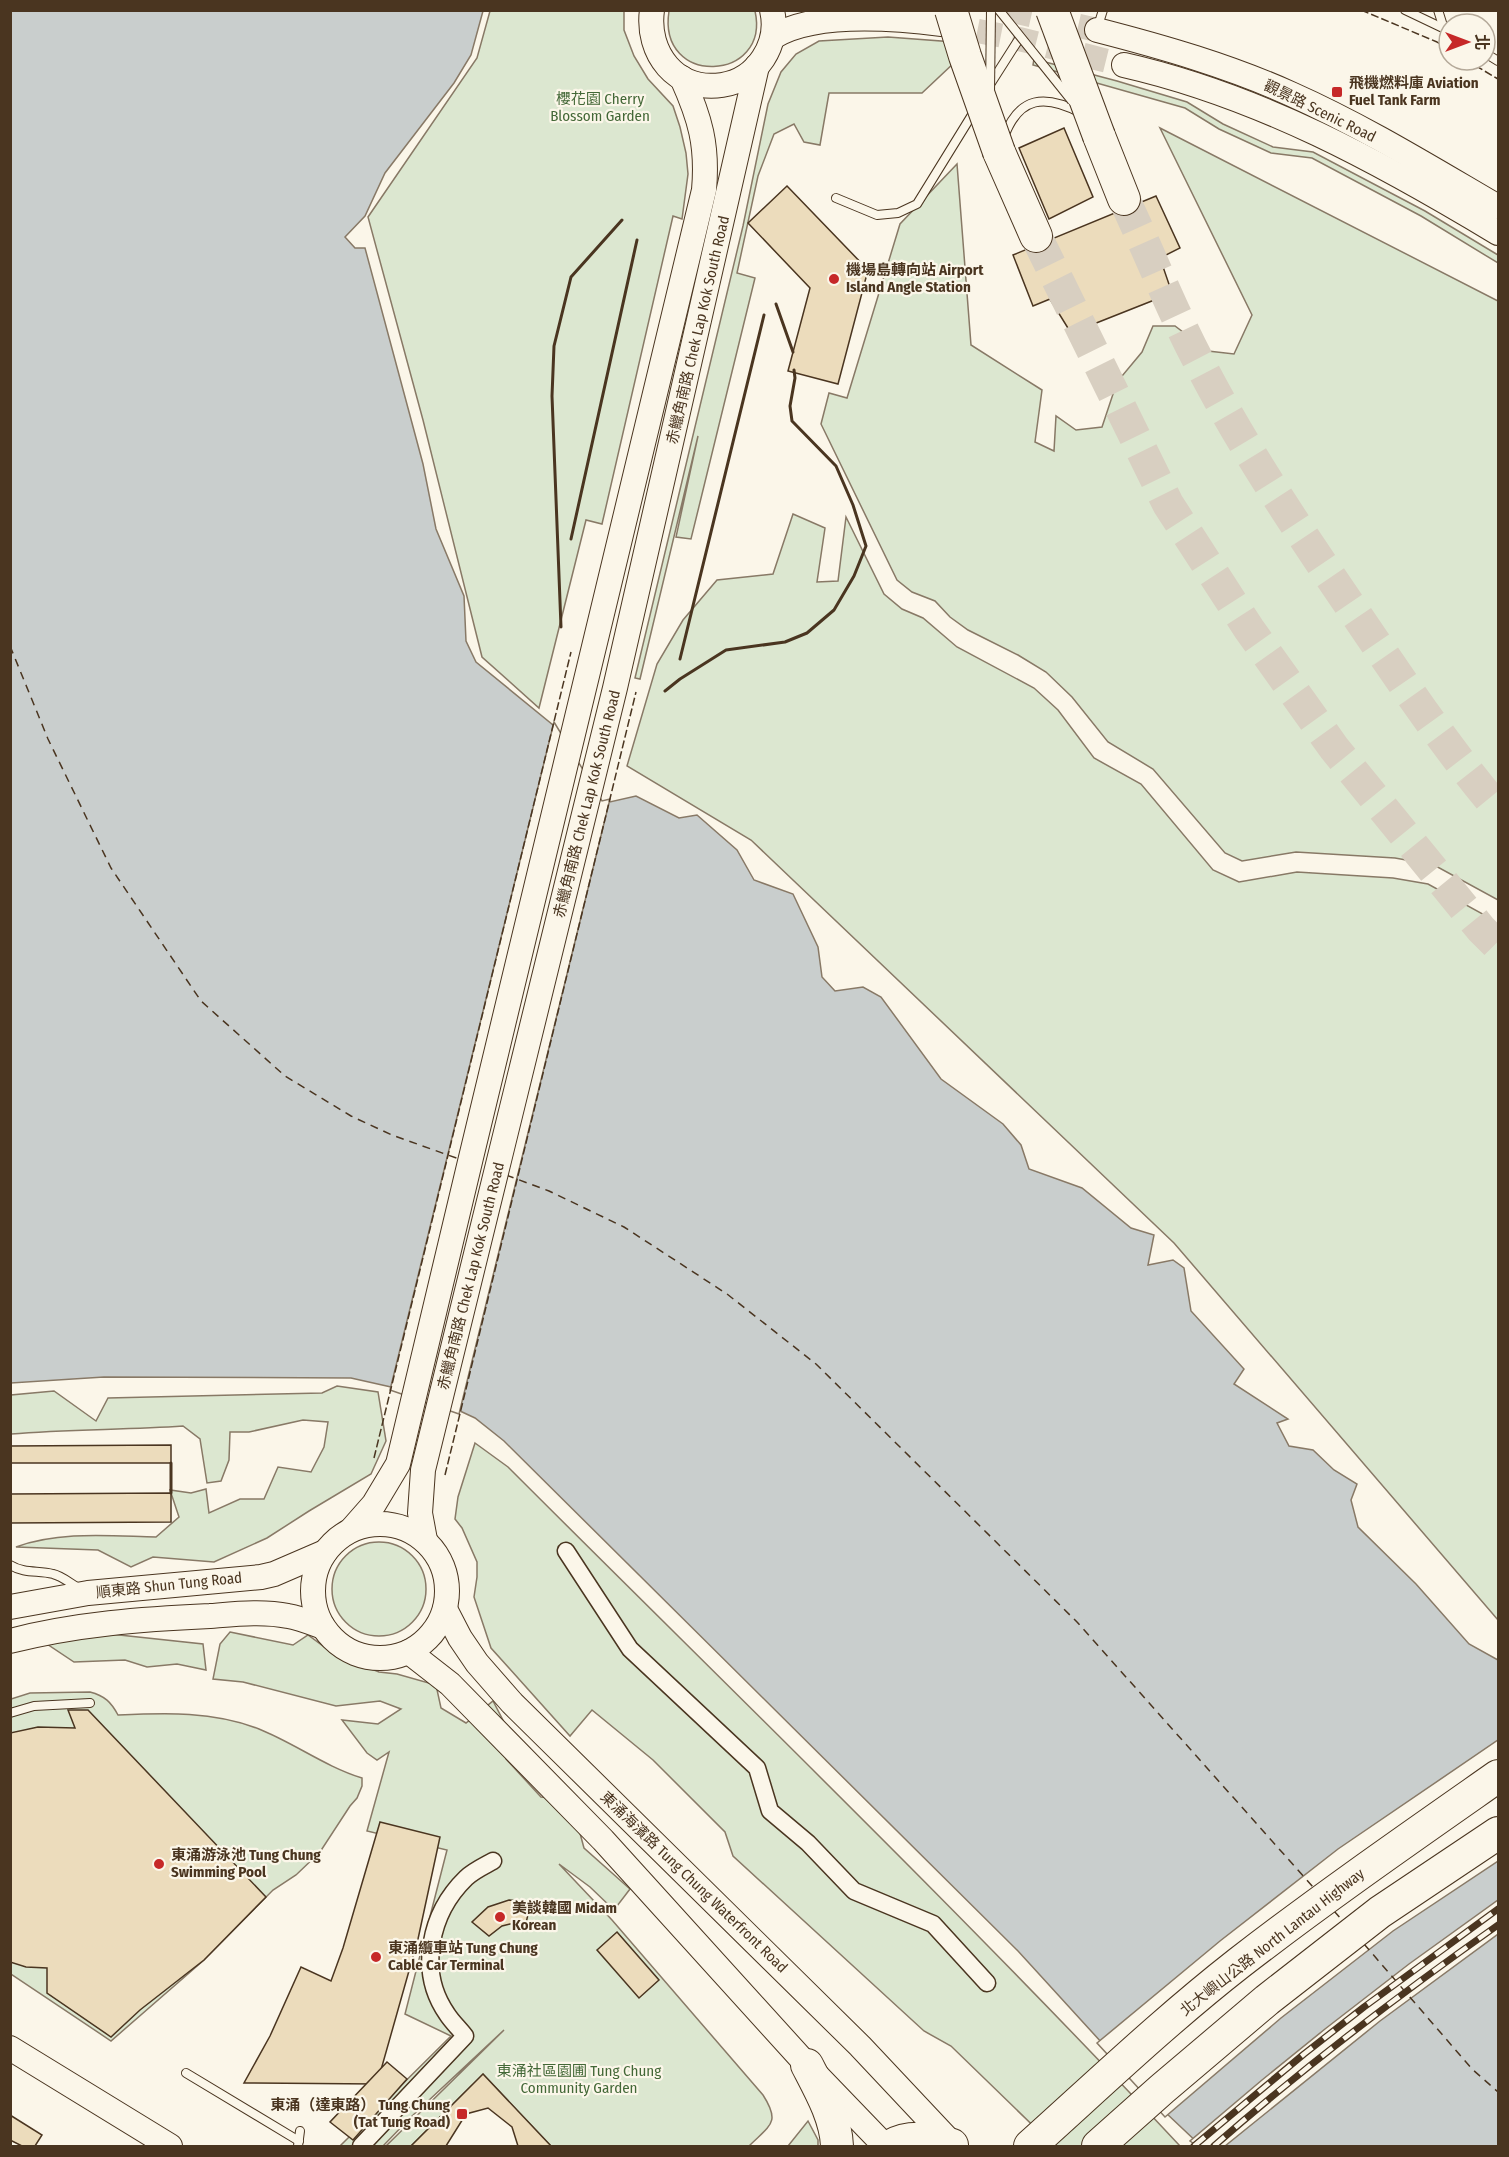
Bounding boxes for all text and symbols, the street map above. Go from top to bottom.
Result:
north arrow [1437,12,1497,72]
text: 北 [1472,34,1491,50]
place label: 飛機燃料庫 Aviation Fuel Tank Farm [1349,74,1479,109]
street label: 觀景路 Scenic Road [1261,76,1379,146]
marker: 飛機燃料庫 Aviation Fuel Tank Farm [1330,85,1344,99]
park label: 櫻花園 Cherry Blossom Garden [550,90,650,125]
street label: 赤鱲角南路 Chek Lap Kok South Road [663,214,733,446]
place label: 機場島轉向站 Airport Island Angle Station [846,261,984,296]
marker: 機場島轉向站 Airport Island Angle Station [827,272,841,286]
street label: 赤鱲角南路 Chek Lap Kok South Road [550,688,624,920]
street label: 赤鱲角南路 Chek Lap Kok South Road [434,1160,508,1392]
street label: 順東路 Shun Tung Road [95,1568,243,1602]
street label: 東涌海濱路 Tung Chung Waterfront Road [597,1788,791,1976]
place label: 東涌游泳池 Tung Chung Swimming Pool [171,1846,321,1881]
marker: 東涌游泳池 Tung Chung Swimming Pool [152,1857,166,1871]
street label: 北大嶼山公路 North Lantau Highway [1176,1864,1368,2019]
place label: 美談韓國 Midam Korean [512,1899,617,1934]
marker: 美談韓國 Midam Korean [493,1910,507,1924]
place label: 東涌纜車站 Tung Chung Cable Car Terminal [388,1939,538,1974]
marker: 東涌纜車站 Tung Chung Cable Car Terminal [369,1950,383,1964]
park label: 東涌社區園圃 Tung Chung Community Garden [497,2062,661,2097]
place label: 東涌（達東路） Tung Chung (Tat Tung Road) [270,2096,451,2131]
marker: 東涌（達東路） Tung Chung (Tat Tung Road) [455,2107,469,2121]

